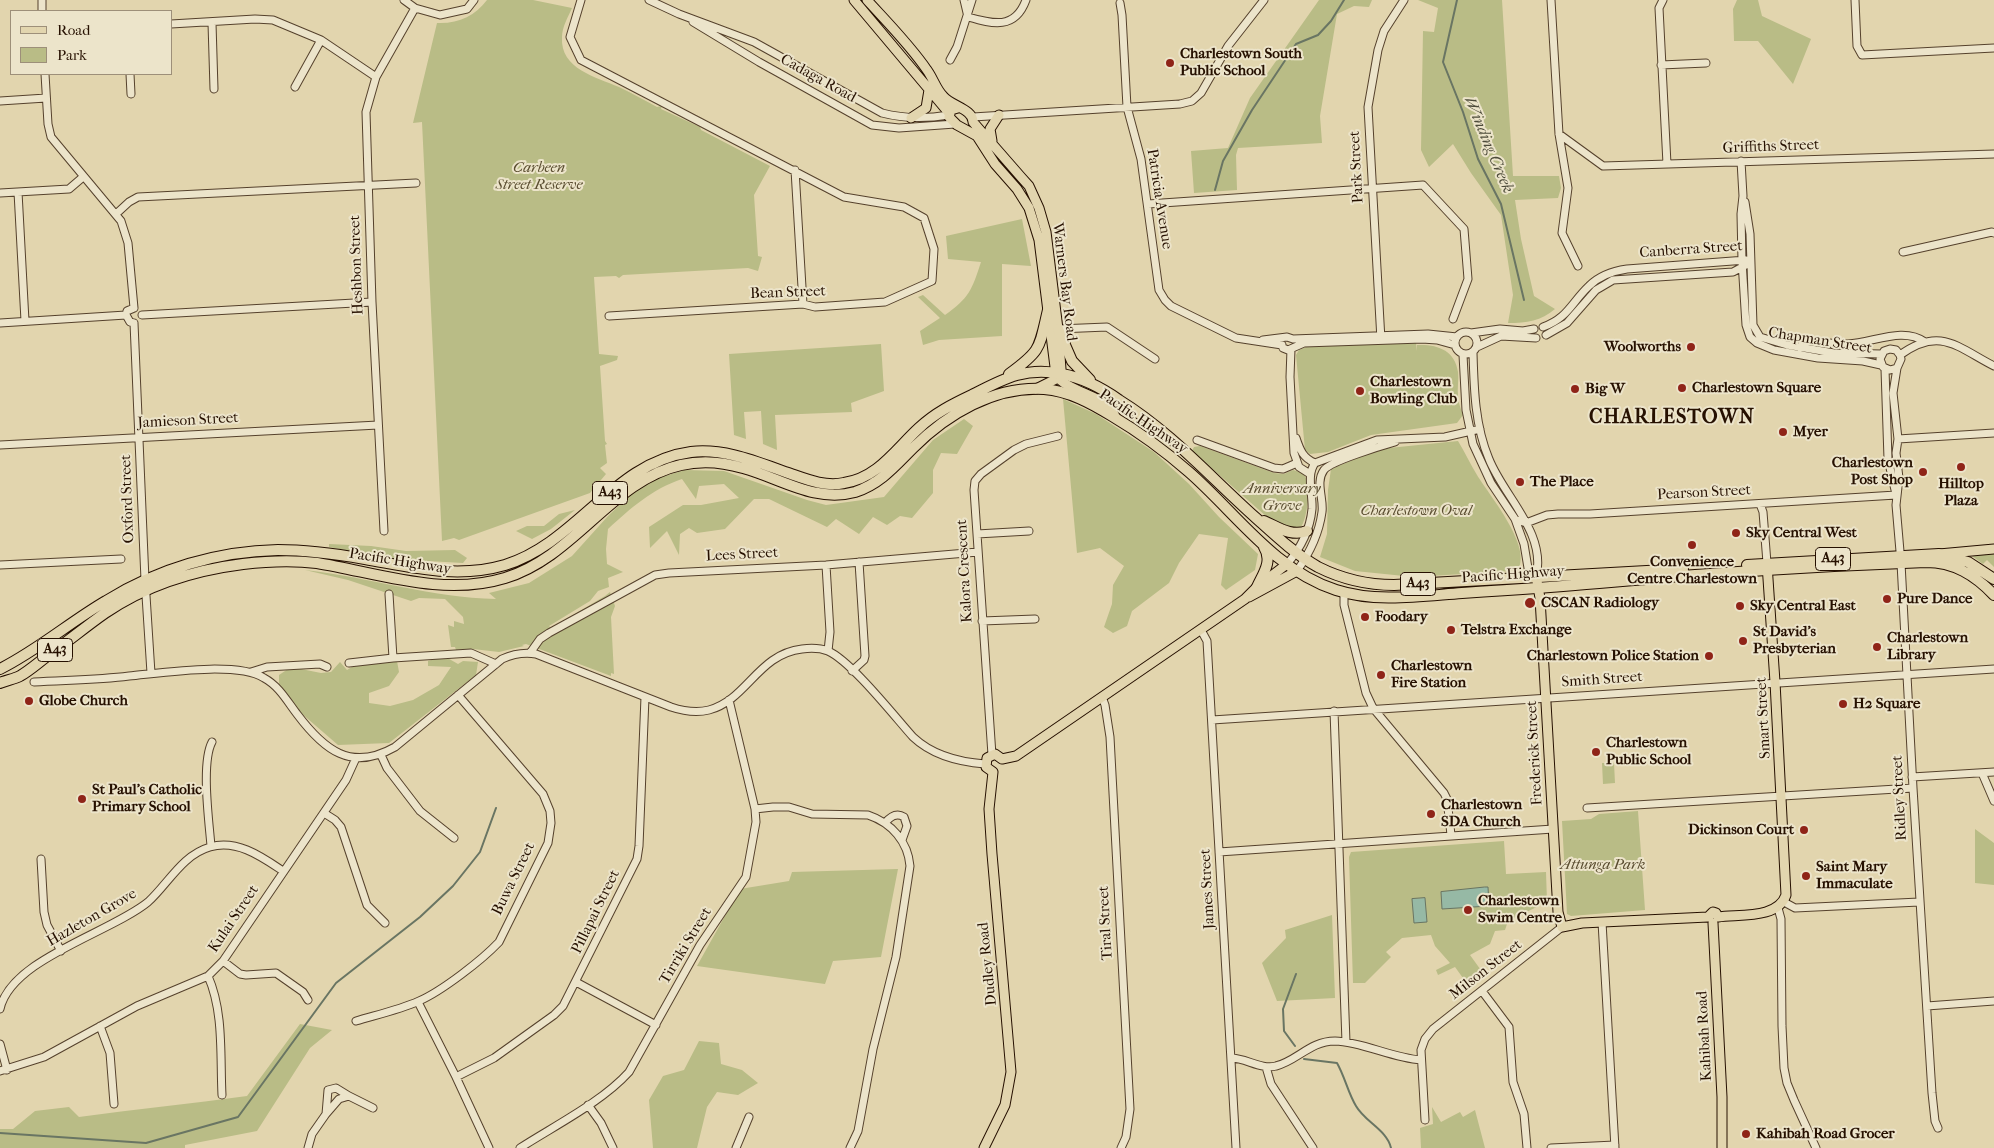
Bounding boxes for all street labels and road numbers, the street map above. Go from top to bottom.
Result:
street label: Cadaga Road [777,51,859,107]
street label: Park Street [1346,130,1368,204]
street label: Griffiths Street [1722,136,1820,158]
street label: Patricia Avenue [1142,147,1176,251]
street label: Heshbon Street [346,215,368,315]
street label: Warners Bay Road [1048,222,1080,342]
street label: Canberra Street [1639,237,1743,263]
street label: Bean Street [750,283,826,303]
street label: Chapman Street [1767,324,1873,358]
street label: Pacific Highway [1095,386,1191,458]
street label: Jamieson Street [137,409,239,433]
street label: Oxford Street [117,454,139,544]
road number: A43 [592,482,628,504]
street label: Pearson Street [1657,482,1751,504]
street label: Kalora Crescent [953,519,977,623]
street label: Lees Street [705,544,779,566]
street label: Pacific Highway [348,545,452,579]
road number: A43 [1816,548,1850,570]
street label: Pacific Highway [1461,562,1565,588]
road number: A43 [1400,572,1436,596]
road number: A43 [38,638,72,662]
street label: Smith Street [1561,668,1643,692]
street label: Smart Street [1753,677,1775,759]
street label: Frederick Street [1523,700,1547,806]
street label: Ridley Street [1889,755,1911,841]
street label: Buwa Street [489,840,539,918]
street label: James Street [1197,848,1219,930]
street label: Pillapai Street [568,867,624,957]
street label: Kulai Street [205,882,263,956]
street label: Hazleton Grove [44,885,140,951]
street label: Tiral Street [1095,885,1117,961]
street label: Tirriki Street [656,904,716,988]
street label: Dudley Road [975,921,1001,1007]
street label: Milson Street [1446,936,1526,1004]
street label: Kahibah Road [1694,990,1716,1082]

